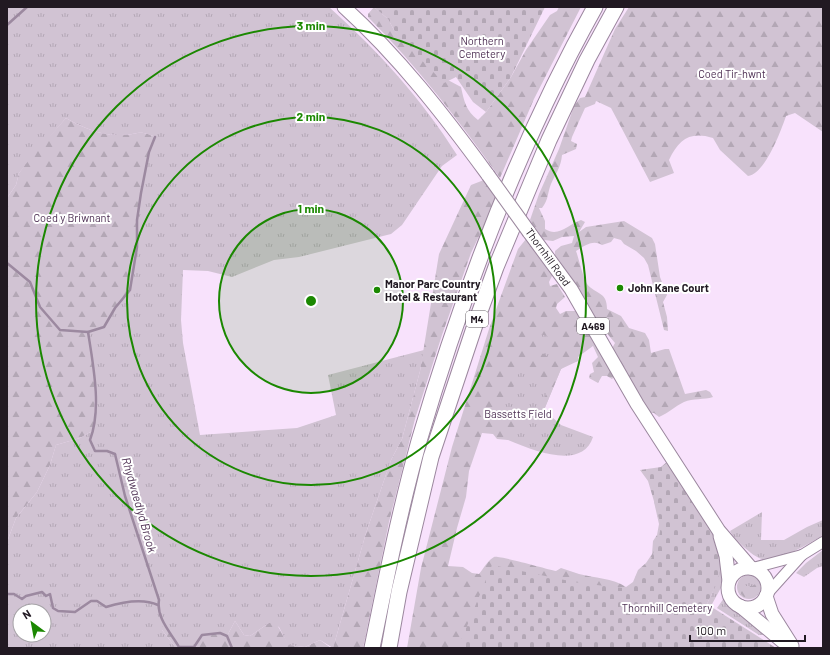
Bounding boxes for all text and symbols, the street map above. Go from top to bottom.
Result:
text: 3 min [297,18,325,32]
park label: Northern Cemetery [459,34,505,60]
park label: Coed Tir-hwnt [698,67,766,80]
text: 2 min [297,109,325,123]
text: 1 min [298,201,324,215]
park label: Coed y Briwnant [33,211,111,224]
street label: Thornhill Road [523,225,574,288]
place label: Manor Parc Country Hotel & Restaurant [385,277,481,303]
place label: John Kane Court [628,281,709,294]
marker: John Kane Court [615,283,625,293]
marker: Manor Parc Country Hotel & Restaurant [372,285,382,295]
centre of rings [304,294,318,308]
road number: M4 [466,311,488,327]
road number: A469 [577,318,609,334]
park label: Bassetts Field [484,407,552,420]
water label: Rhydwaedlyd Brook [120,456,160,554]
park label: Thornhill Cemetery [622,601,712,614]
north arrow [12,603,52,643]
text: N [20,607,33,622]
scale bar [690,617,805,643]
text: 100 m [696,623,726,637]

